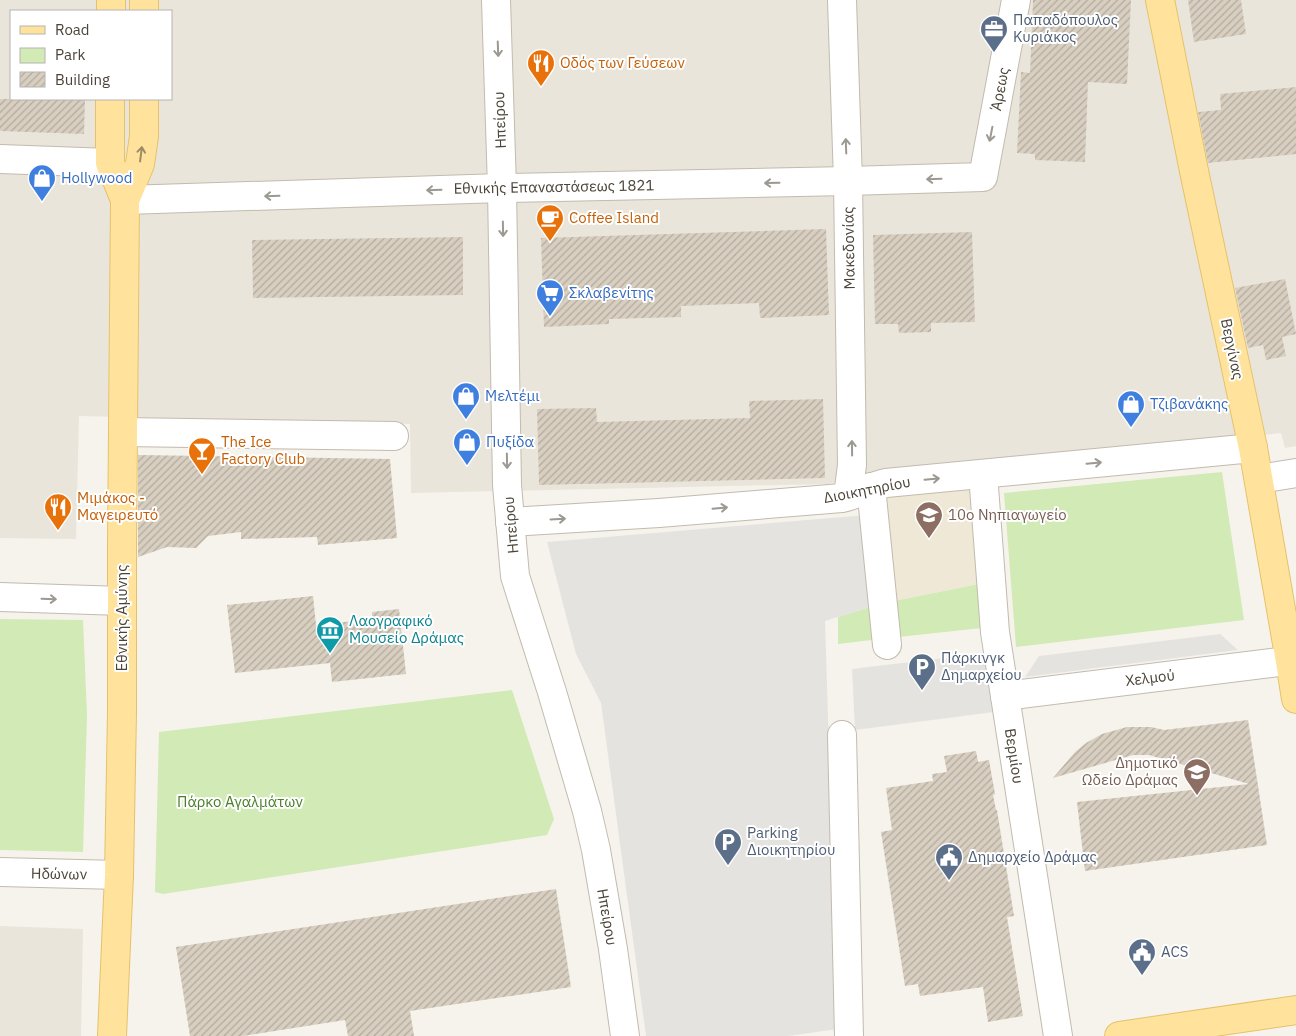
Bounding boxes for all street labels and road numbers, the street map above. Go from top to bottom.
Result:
street label: Άρεως [986,66,1013,112]
street label: Ηπείρου [489,91,510,149]
street label: Εθνικής Επαναστάσεως 1821 [453,175,655,198]
street label: Μακεδονίας [838,206,859,290]
street label: Βεργίνας [1217,317,1248,381]
street label: Διοικητηρίου [822,472,912,507]
street label: Ηπείρου [499,496,522,554]
street label: Εθνικής Αμύνης [112,565,131,671]
street label: Χελμού [1124,665,1176,690]
street label: Βερμίου [1001,727,1028,785]
street label: Ηδώνων [31,864,88,883]
street label: Ηπείρου [593,887,622,947]

